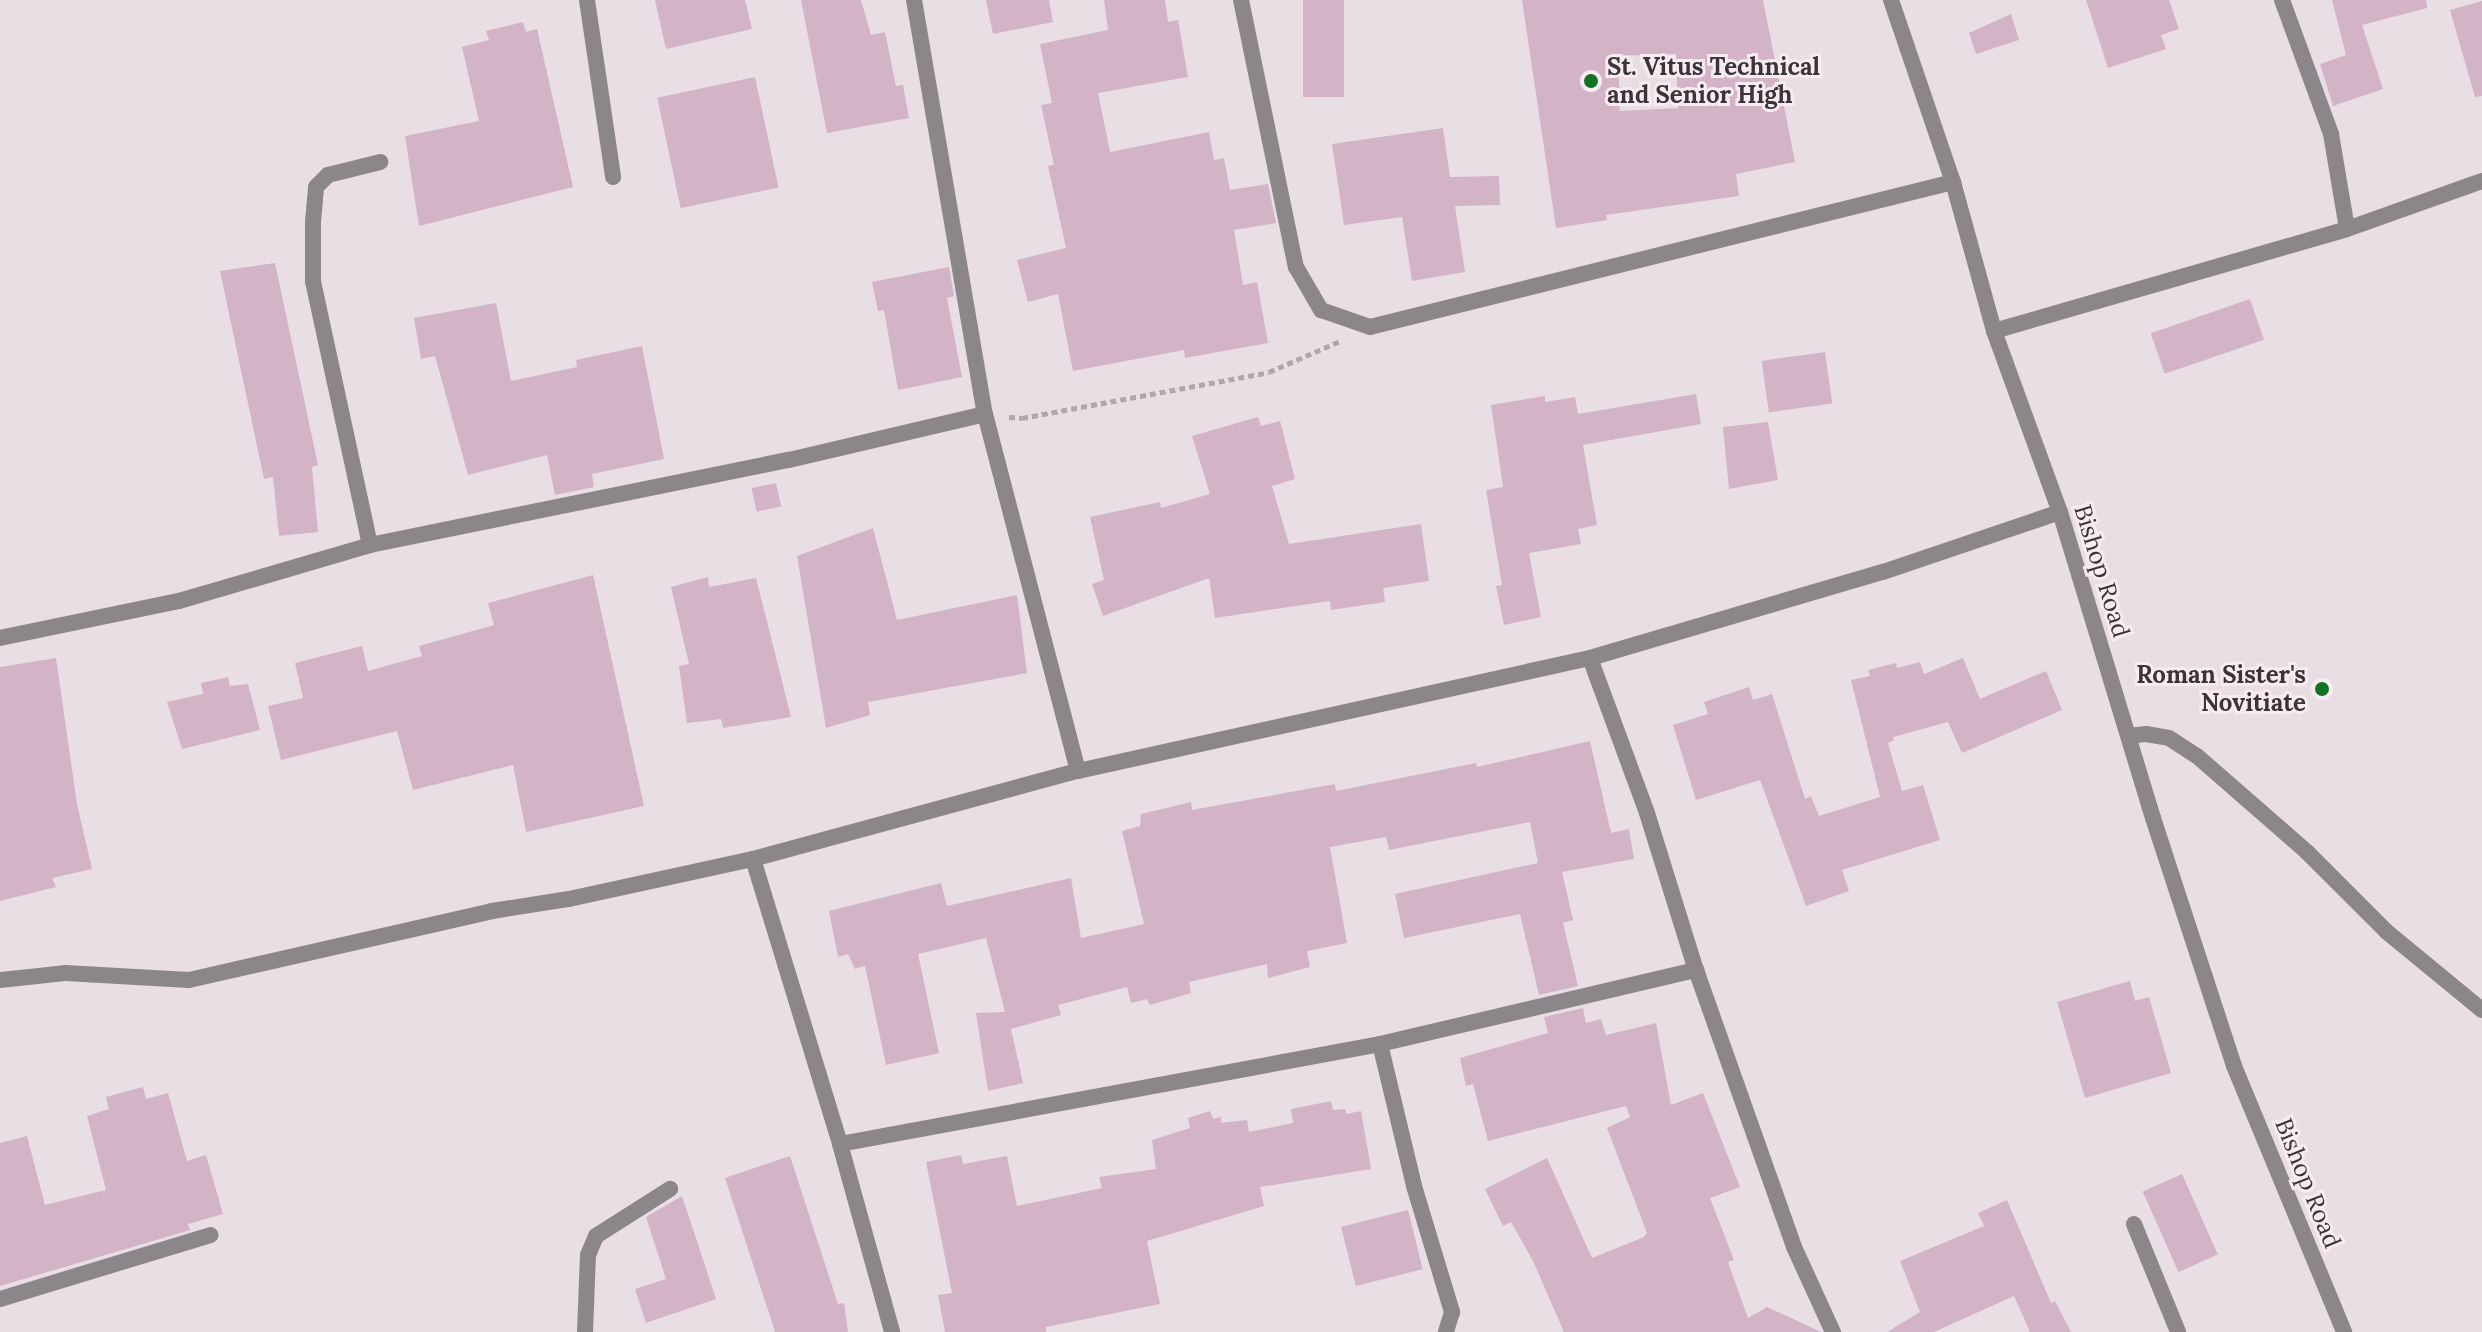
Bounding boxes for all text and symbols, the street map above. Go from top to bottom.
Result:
place label: St. Vitus Technical and Senior High [1607,53,1820,109]
marker: St. Vitus Technical and Senior High [1582,72,1600,90]
street label: Bishop Road [2068,501,2136,641]
place label: Roman Sister's Novitiate [2136,661,2306,717]
marker: Roman Sister's Novitiate [2313,680,2331,698]
street label: Bishop Road [2269,1114,2347,1252]

